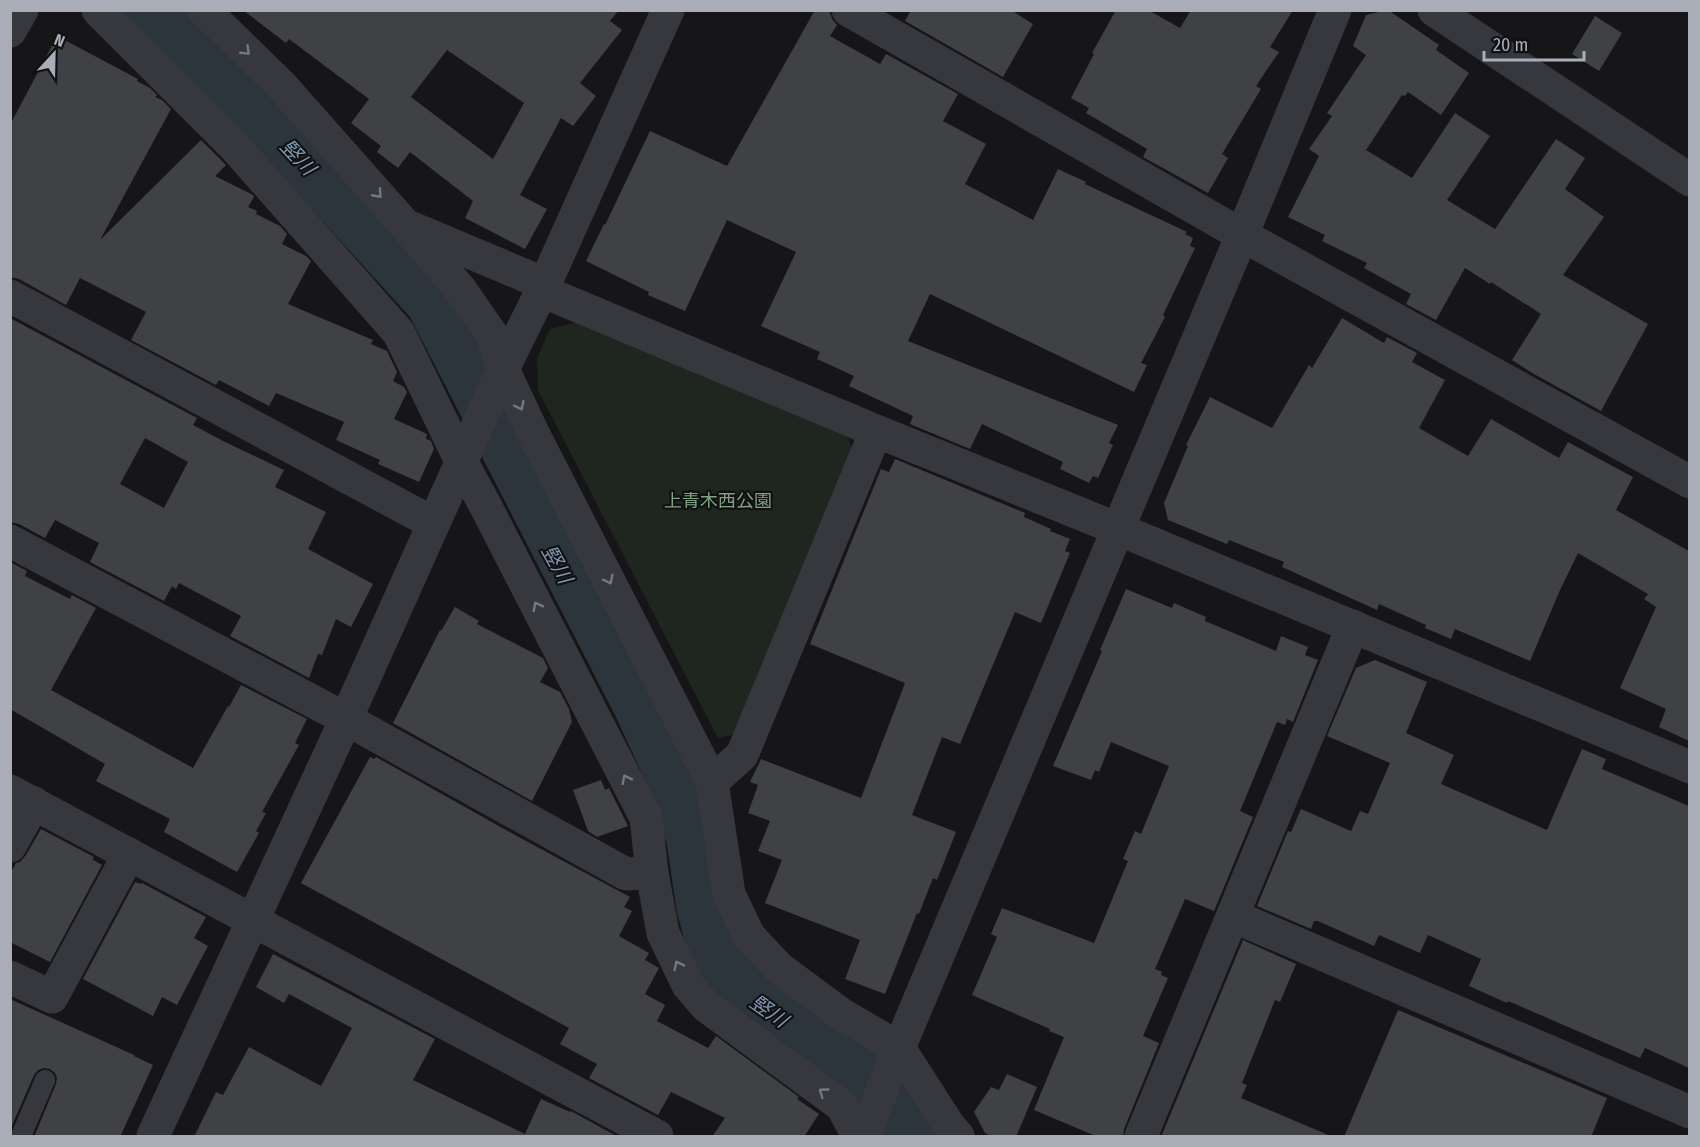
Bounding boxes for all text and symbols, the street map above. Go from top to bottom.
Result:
north arrow [24,24,84,84]
scale bar [1484,24,1584,62]
text: N [51,30,67,51]
text: 20 m [1493,34,1528,56]
one-way arrow [239,44,250,55]
water label: 竪川 [276,134,322,181]
one-way arrow [371,188,382,198]
one-way arrow [513,400,525,411]
park label: 上青木西公園 [664,490,772,512]
water label: 竪川 [537,541,578,589]
one-way arrow [601,574,613,585]
one-way arrow [533,601,544,612]
one-way arrow [622,775,633,786]
one-way arrow [674,960,686,971]
water label: 竪川 [746,990,794,1033]
one-way arrow [818,1088,829,1099]

